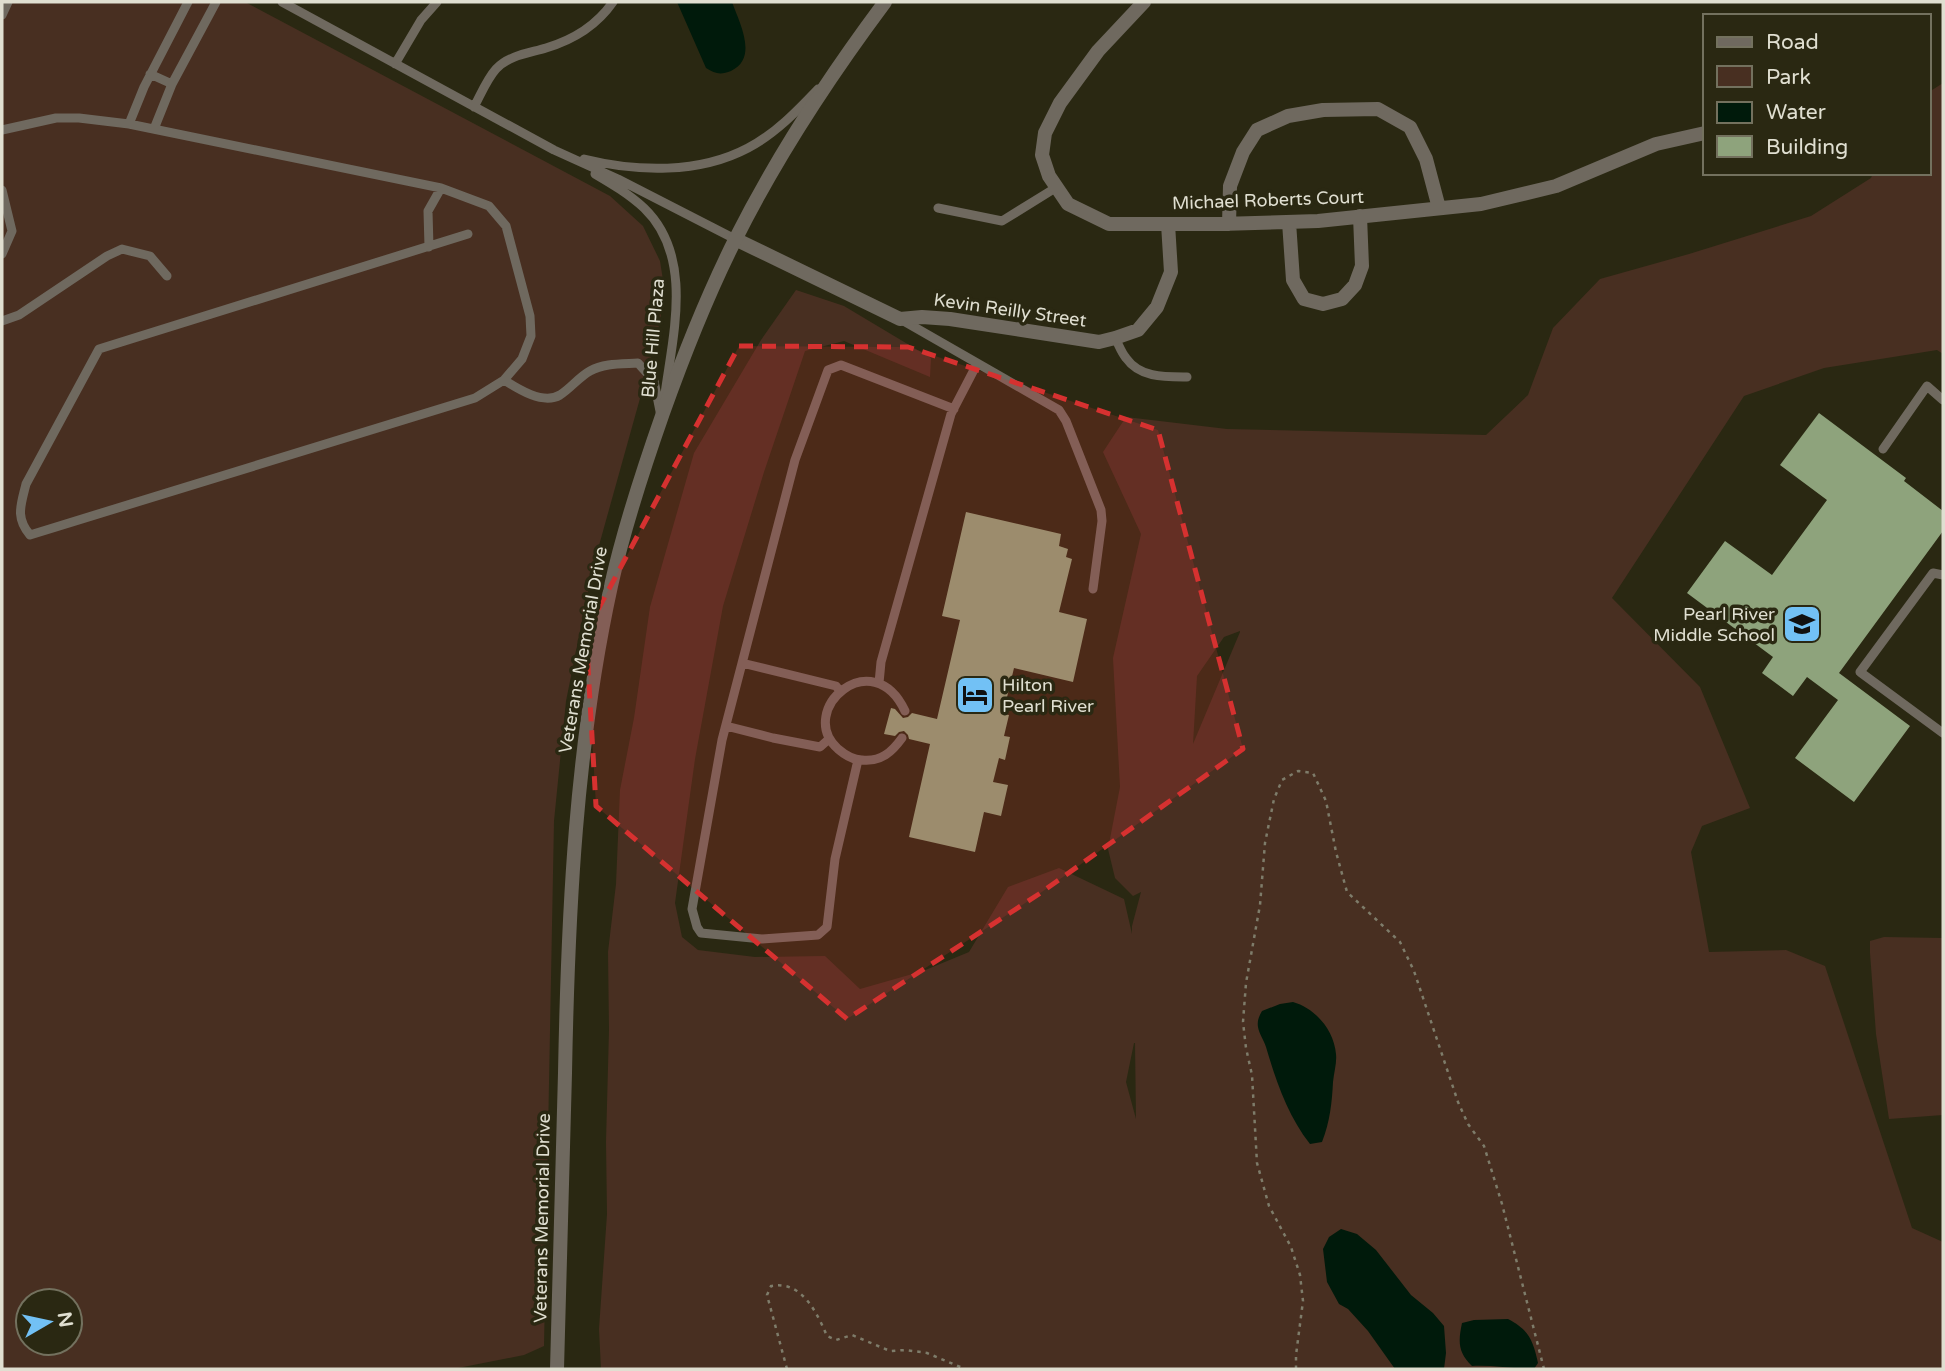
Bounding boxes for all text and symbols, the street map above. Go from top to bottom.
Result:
legend [1703,14,1931,175]
text: Road [1766,30,1819,55]
text: Park [1766,65,1811,90]
text: Water [1766,100,1826,125]
text: Building [1766,135,1848,160]
street label: Michael Roberts Court [1172,186,1364,214]
street label: Blue Hill Plaza [637,277,669,399]
street label: Kevin Reilly Street [932,288,1088,332]
street label: Veterans Memorial Drive [554,545,612,755]
place label: Pearl River Middle School [1653,603,1775,646]
school or university icon: Pearl River Middle School [1781,603,1823,645]
hotel icon: Hilton Pearl River [954,674,996,716]
place label: Hilton Pearl River [1002,674,1094,717]
street label: Veterans Memorial Drive [529,1113,555,1323]
north arrow [14,1287,84,1357]
text: N [53,1310,77,1329]

